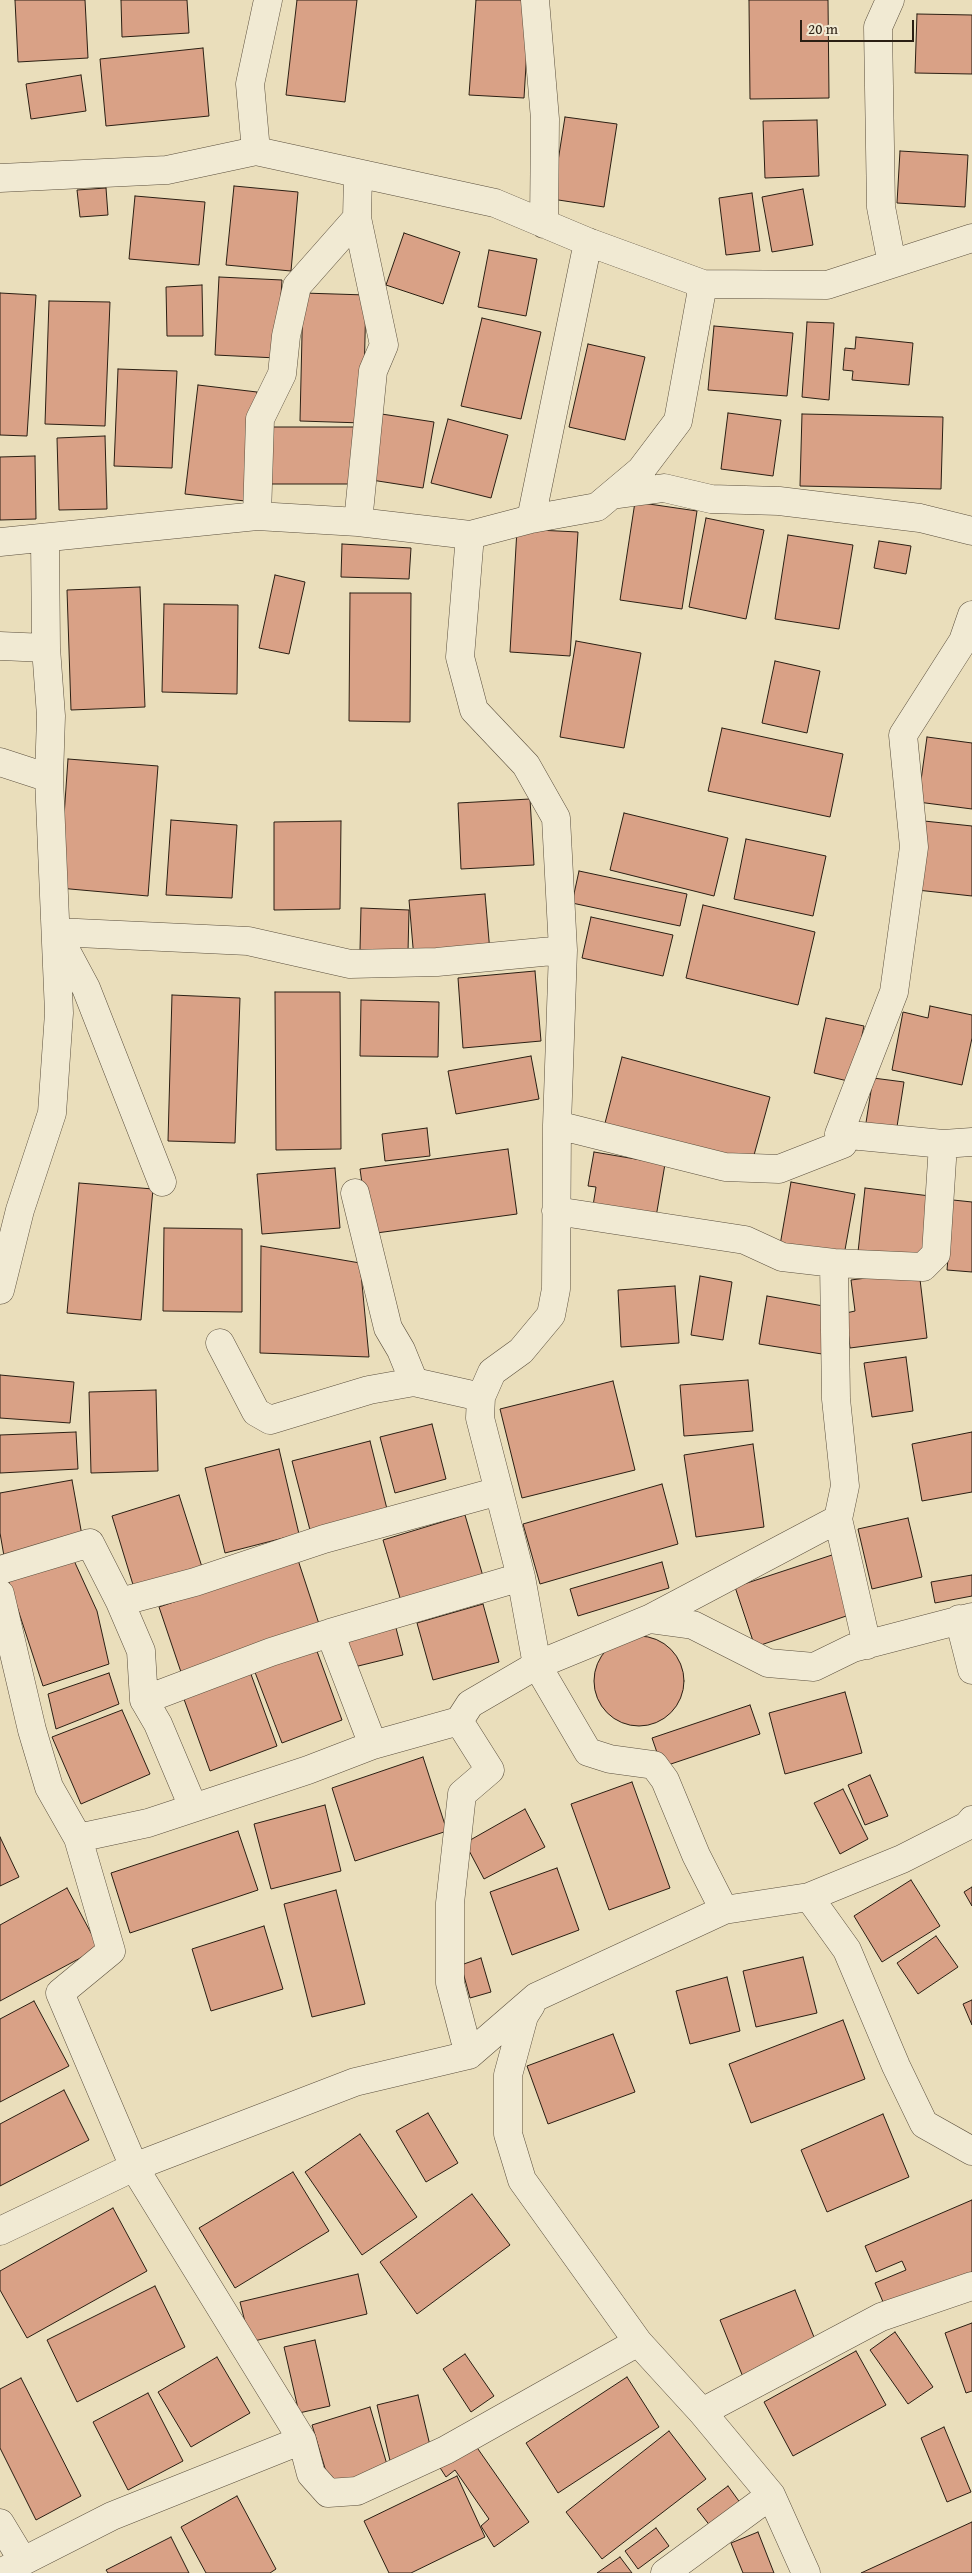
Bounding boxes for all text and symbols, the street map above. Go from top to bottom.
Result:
scale bar [802,10,916,42]
text: 20 m [808,18,838,39]

